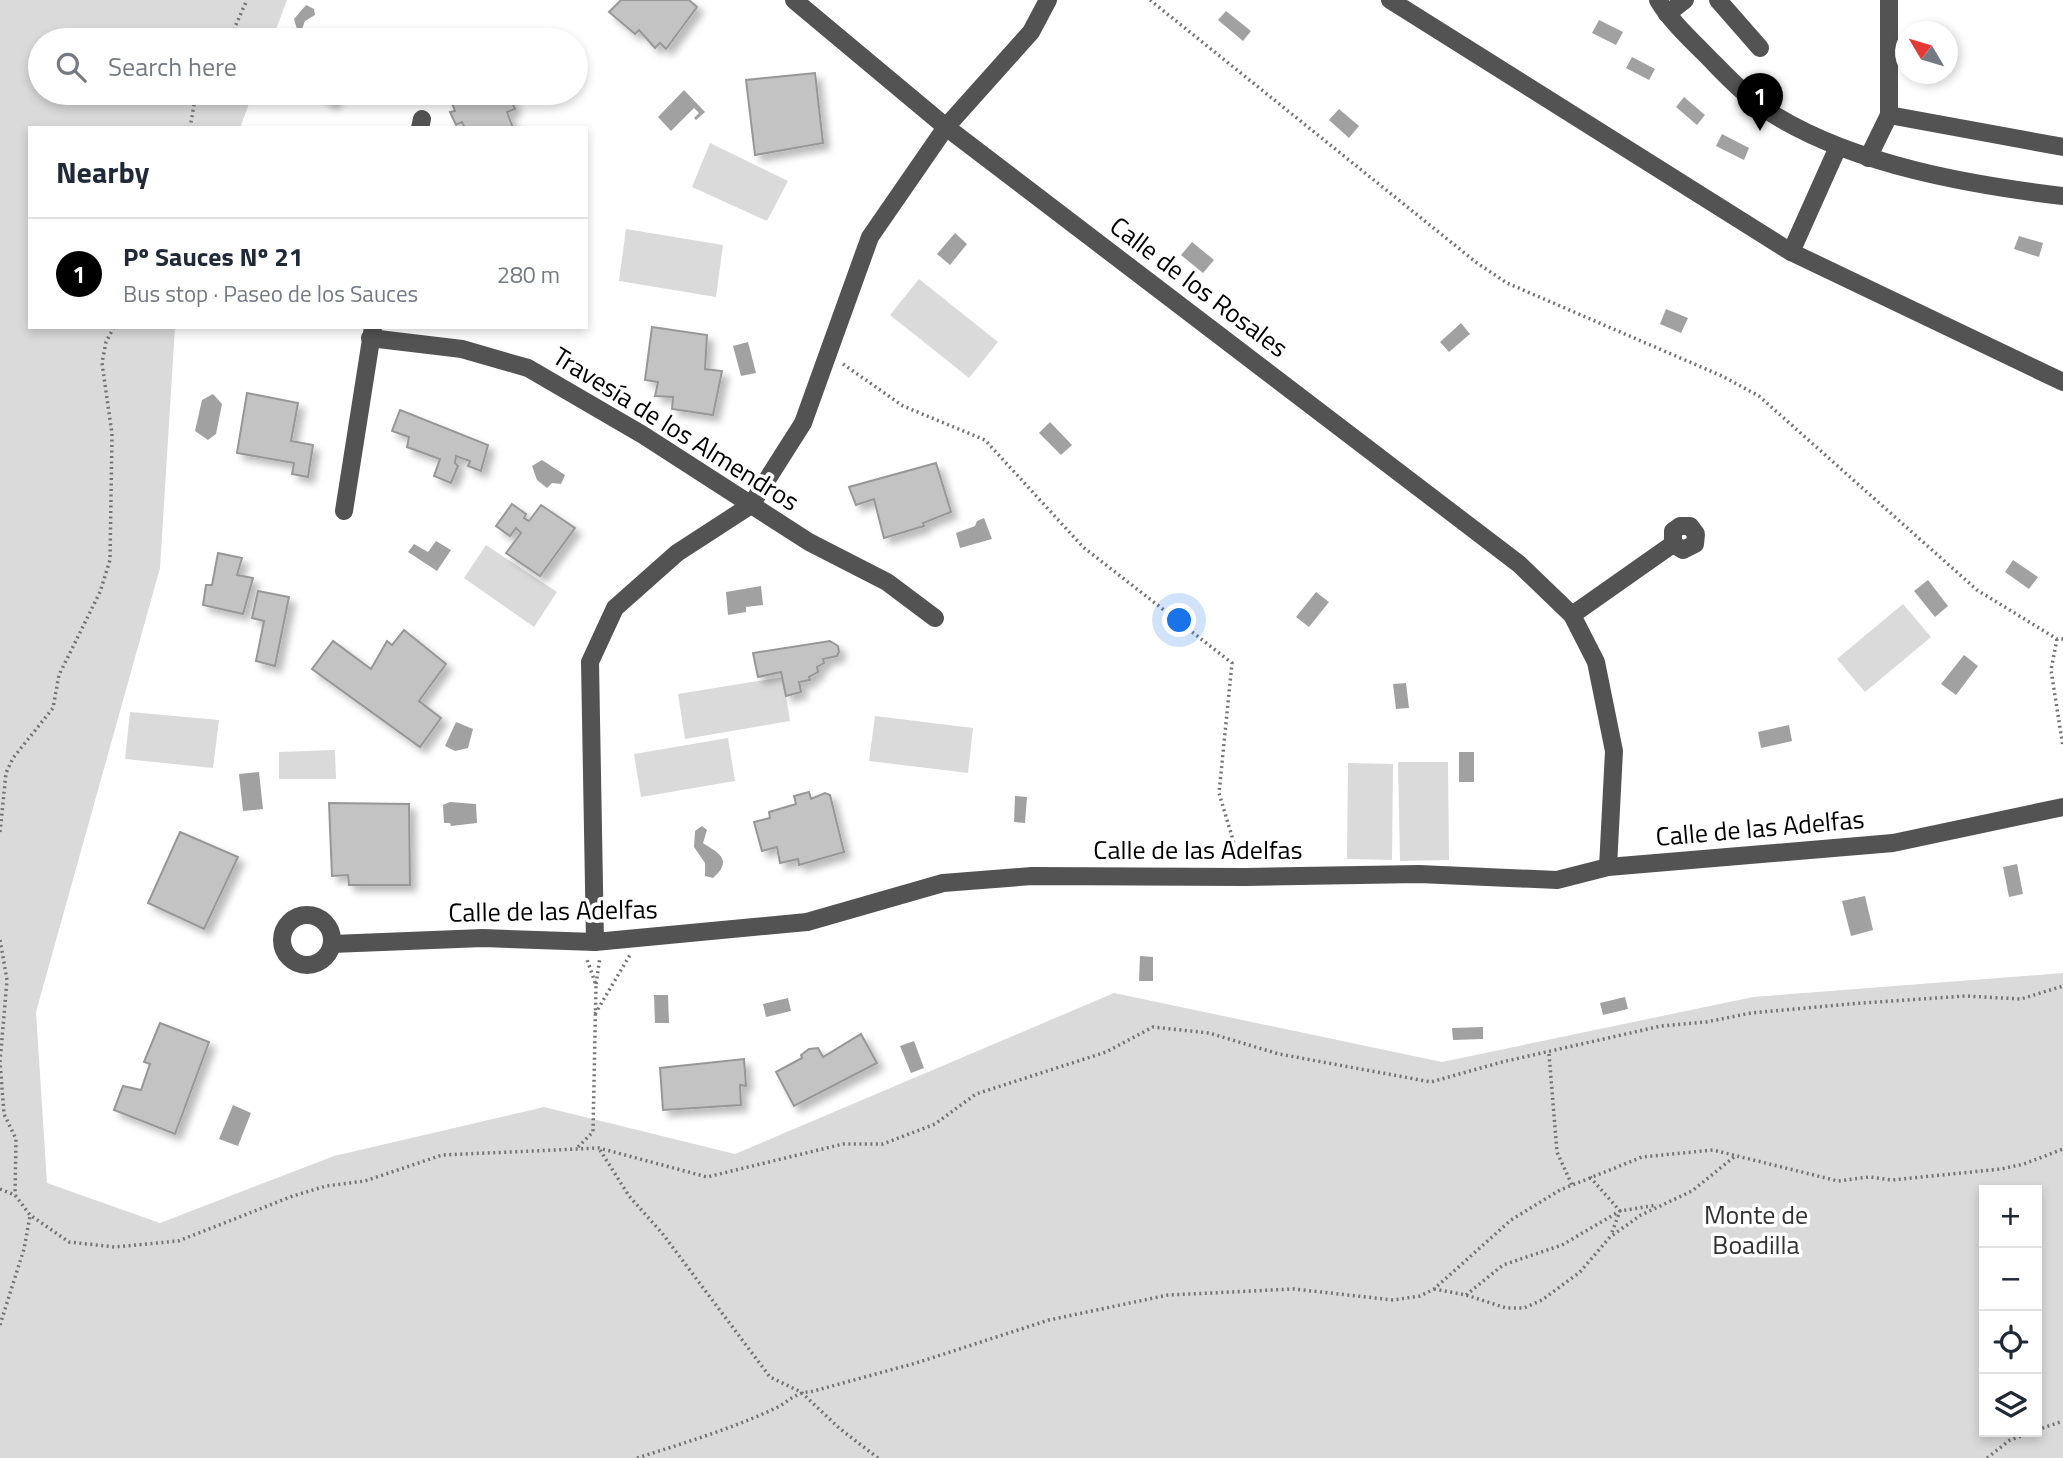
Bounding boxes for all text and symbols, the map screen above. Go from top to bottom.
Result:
north arrow [1895,21,1958,84]
search box [28,28,588,105]
text: Search here [108,47,237,86]
icon: search [52,48,90,86]
pin: 1 [1737,73,1783,131]
text: Nearby [56,149,149,195]
street label: Calle de los Rosales [1102,207,1297,367]
text: Pº Sauces Nº 21 [123,237,303,276]
text: 1 [73,257,85,292]
text: 280 m [497,257,560,292]
text: Bus stop · Paseo de los Sauces [123,276,418,311]
street label: Travesía de los Almendros [545,337,807,520]
your location [1162,603,1196,637]
street label: Calle de las Adelfas [1654,799,1866,856]
street label: Calle de las Adelfas [1093,830,1303,869]
street label: Calle de las Adelfas [448,889,658,932]
map controls [1979,1185,2042,1437]
button: + [1979,1185,2042,1248]
park label: Monte de Boadilla [1704,1195,1808,1264]
button: − [1979,1248,2042,1311]
button: locate [1979,1311,2042,1374]
button: layers [1979,1374,2042,1437]

